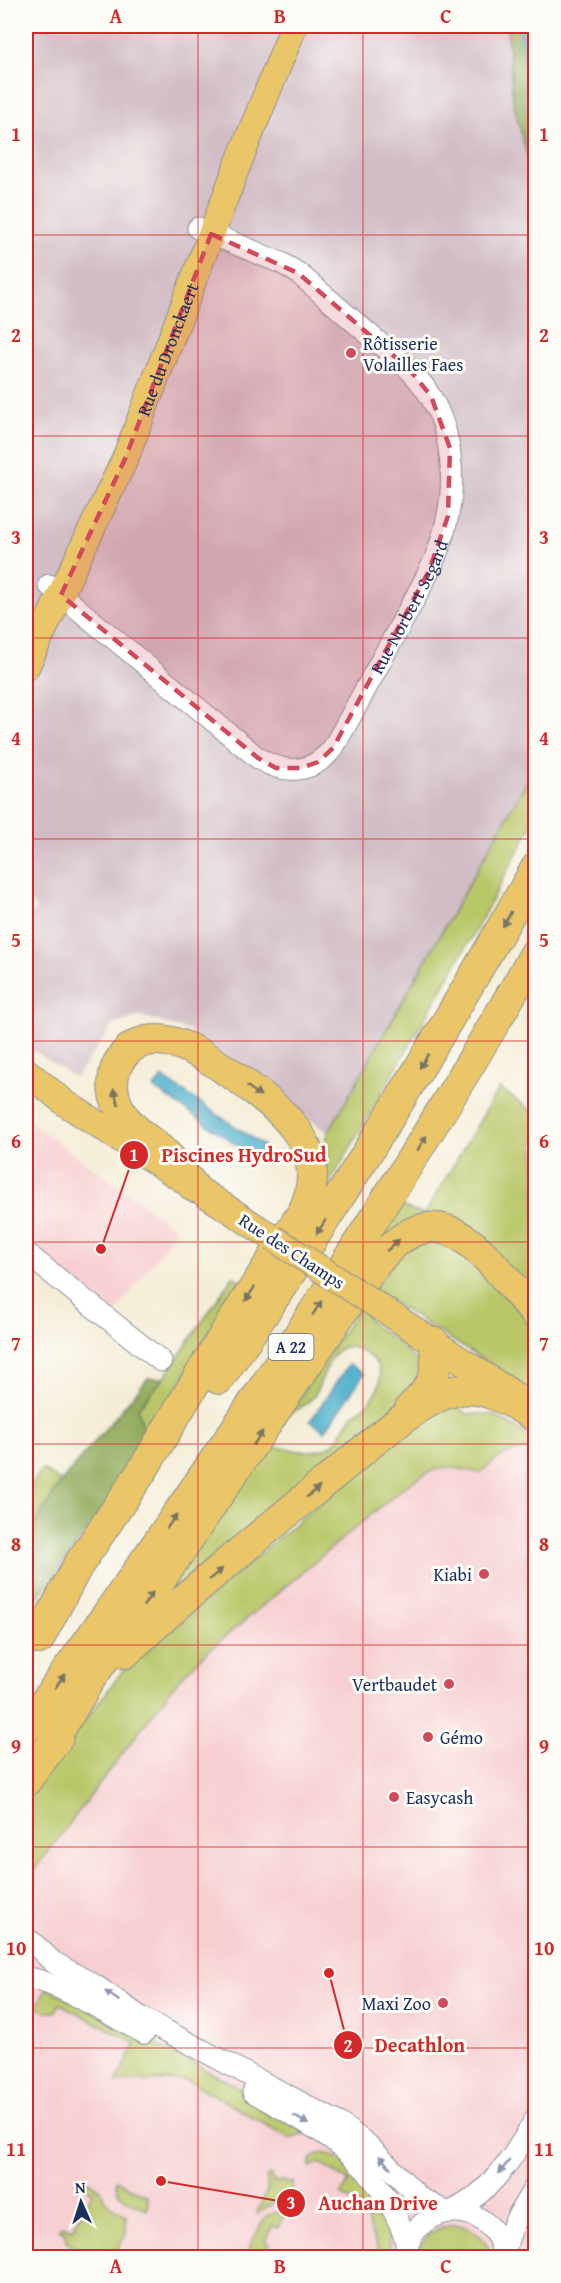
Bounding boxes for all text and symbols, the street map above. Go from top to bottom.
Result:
text: A [110,1,123,30]
text: B [274,1,286,30]
text: C [440,1,452,30]
text: 1 [11,119,21,148]
text: 1 [539,119,549,148]
street label: Rue du Dronckaert [129,278,205,420]
text: 2 [11,320,21,349]
text: 2 [539,320,549,349]
place label: Rôtisserie Volailles Faes [363,330,463,378]
marker: Rôtisserie Volailles Faes [344,346,358,360]
text: 3 [11,522,21,551]
text: 3 [539,522,549,551]
street label: Rue Norbert Segard [363,536,454,679]
text: 4 [11,723,21,752]
text: 4 [539,723,549,752]
one-way arrow [502,911,512,928]
text: 5 [11,925,21,954]
text: 5 [539,925,549,954]
one-way arrow [418,1053,429,1069]
one-way arrow [246,1085,262,1097]
one-way arrow [111,1088,120,1106]
text: 6 [11,1126,21,1155]
text: 6 [539,1126,549,1155]
one-way arrow [416,1135,427,1151]
callout: Piscines HydroSud [119,1136,338,1174]
text: Piscines HydroSud [161,1140,327,1169]
text: 1 [129,1141,139,1168]
street label: Rue des Champs [234,1207,350,1295]
one-way arrow [316,1219,327,1235]
one-way arrow [386,1238,401,1252]
one-way arrow [245,1286,256,1302]
one-way arrow [311,1300,322,1316]
text: 7 [11,1328,21,1357]
text: 7 [539,1328,549,1357]
road number: A 22 [268,1334,314,1360]
one-way arrow [252,1430,263,1446]
one-way arrow [305,1485,321,1498]
one-way arrow [166,1514,178,1529]
text: 8 [11,1529,21,1558]
text: 8 [539,1529,549,1558]
place label: Kiabi [433,1561,472,1588]
marker: Kiabi [477,1567,491,1581]
one-way arrow [208,1568,223,1581]
one-way arrow [142,1591,153,1607]
place label: Vertbaudet [352,1671,438,1698]
one-way arrow [54,1673,66,1689]
marker: Vertbaudet [442,1677,456,1691]
place label: Gémo [440,1724,483,1751]
marker: Gémo [421,1730,435,1744]
text: 9 [11,1731,21,1760]
text: 9 [539,1731,549,1760]
place label: Easycash [406,1784,473,1811]
marker: Easycash [387,1790,401,1804]
text: 10 [6,1933,26,1962]
text: 10 [534,1933,554,1962]
place label: Maxi Zoo [362,1990,431,2017]
one-way arrow [104,1991,120,2003]
marker: Maxi Zoo [436,1996,450,2010]
callout: Decathlon [333,2026,478,2064]
text: Decathlon [375,2030,465,2059]
text: 2 [343,2032,353,2059]
one-way arrow [293,2114,309,2125]
text: 11 [6,2134,26,2163]
text: 11 [534,2134,554,2163]
one-way arrow [378,2155,392,2170]
one-way arrow [497,2159,510,2175]
north arrow [51,2172,111,2232]
text: N [74,2175,86,2199]
callout: Auchan Drive [276,2184,449,2222]
text: Auchan Drive [318,2188,438,2217]
text: 3 [286,2189,296,2216]
text: A [110,2251,123,2280]
text: B [274,2251,286,2280]
text: C [440,2251,452,2280]

